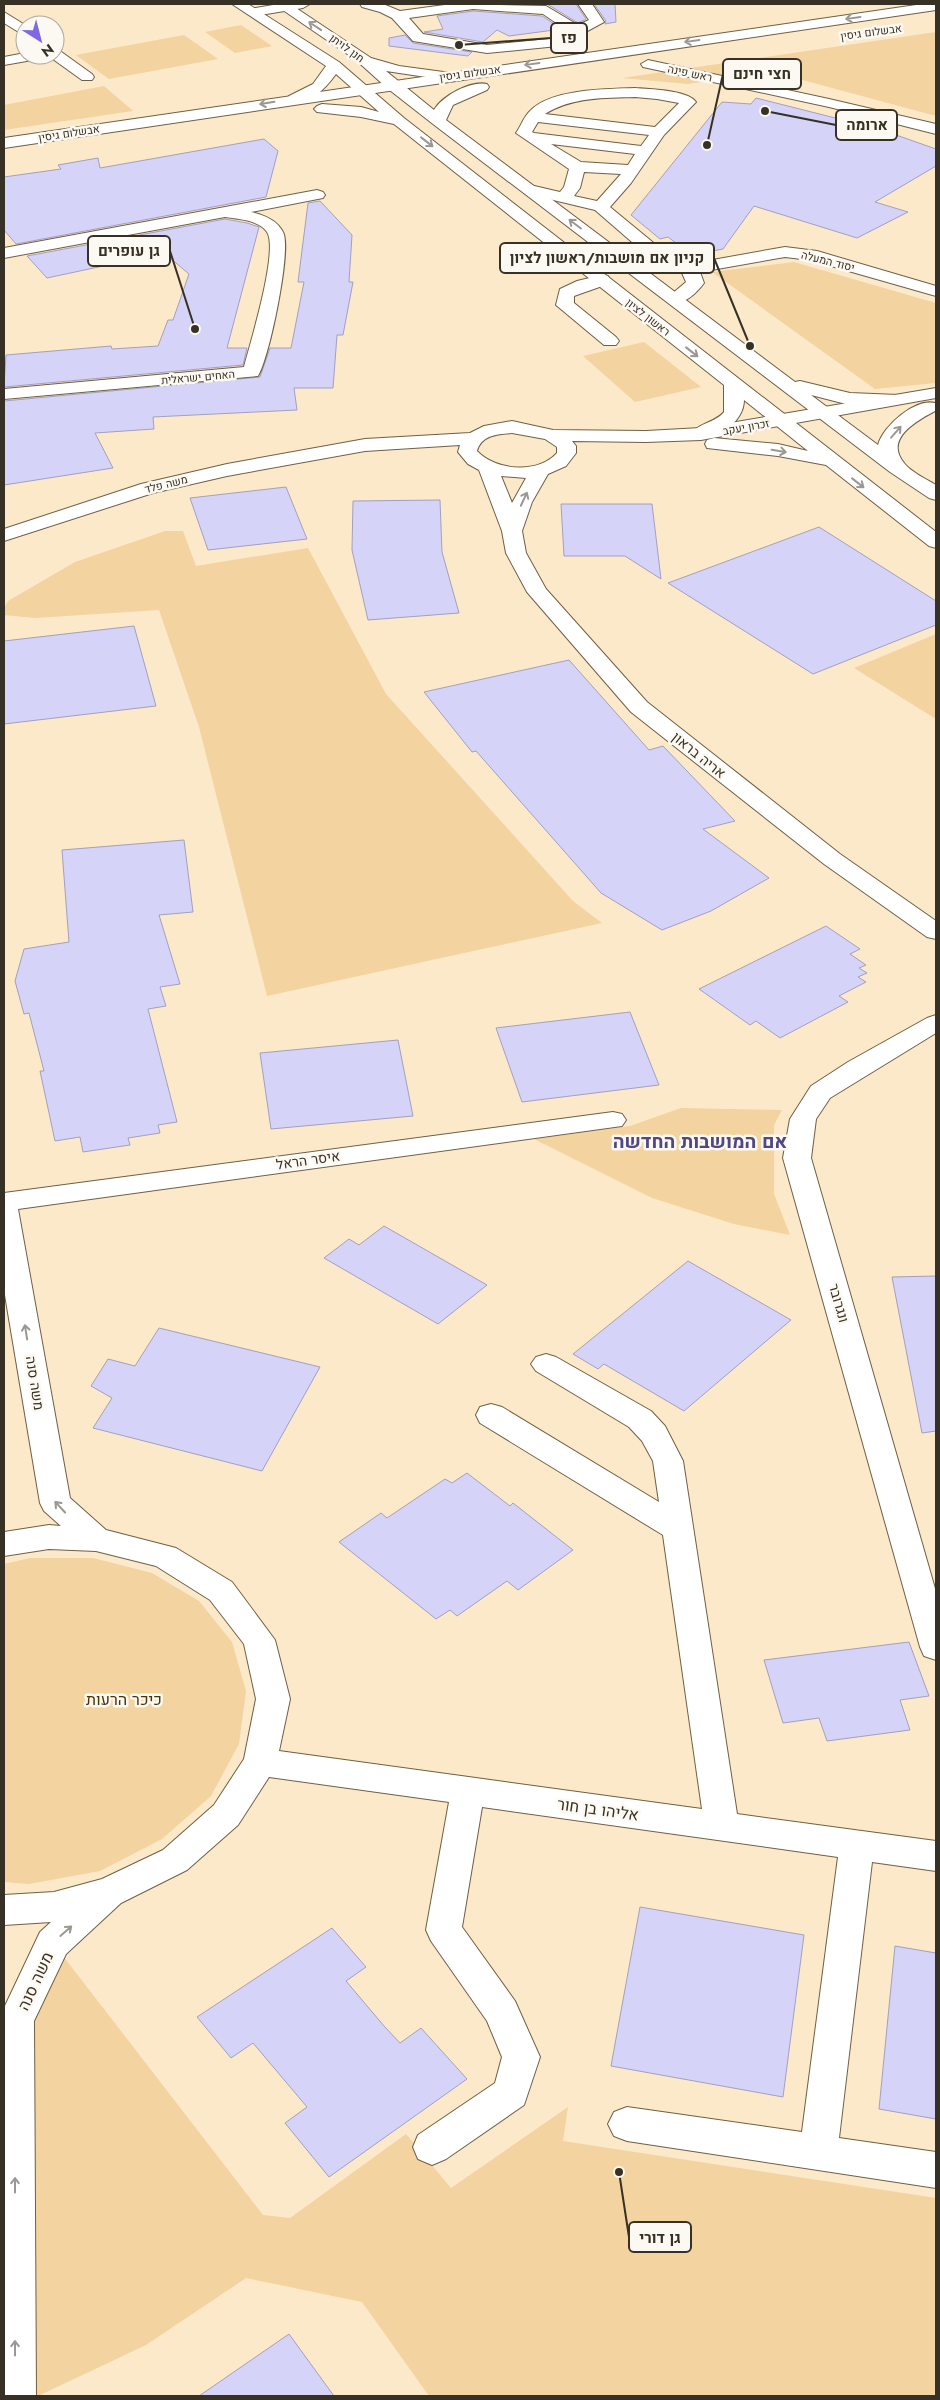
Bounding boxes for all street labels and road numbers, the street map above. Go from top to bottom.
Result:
street label: אבשלום גיסין [839,20,903,44]
street label: חנן לויתן [326,30,368,66]
street label: ראש פינה [666,60,714,86]
street label: אבשלום גיסין [438,61,502,85]
street label: אבשלום גיסין [37,120,101,146]
street label: יסוד המעלה [800,247,856,275]
street label: ראשון לציון [622,295,674,339]
street label: האחים ישראלית [160,366,236,388]
street label: זכרון יעקב [721,415,771,439]
street label: משה פלד [143,471,189,497]
street label: אריה בראון [668,727,730,783]
street label: איסר הראל [275,1146,341,1174]
street label: ונגרובר [824,1281,854,1325]
street label: משה סנה [21,1354,49,1412]
street label: אליהו בן חור [556,1792,640,1827]
street label: משה סנה [12,1948,59,2014]

